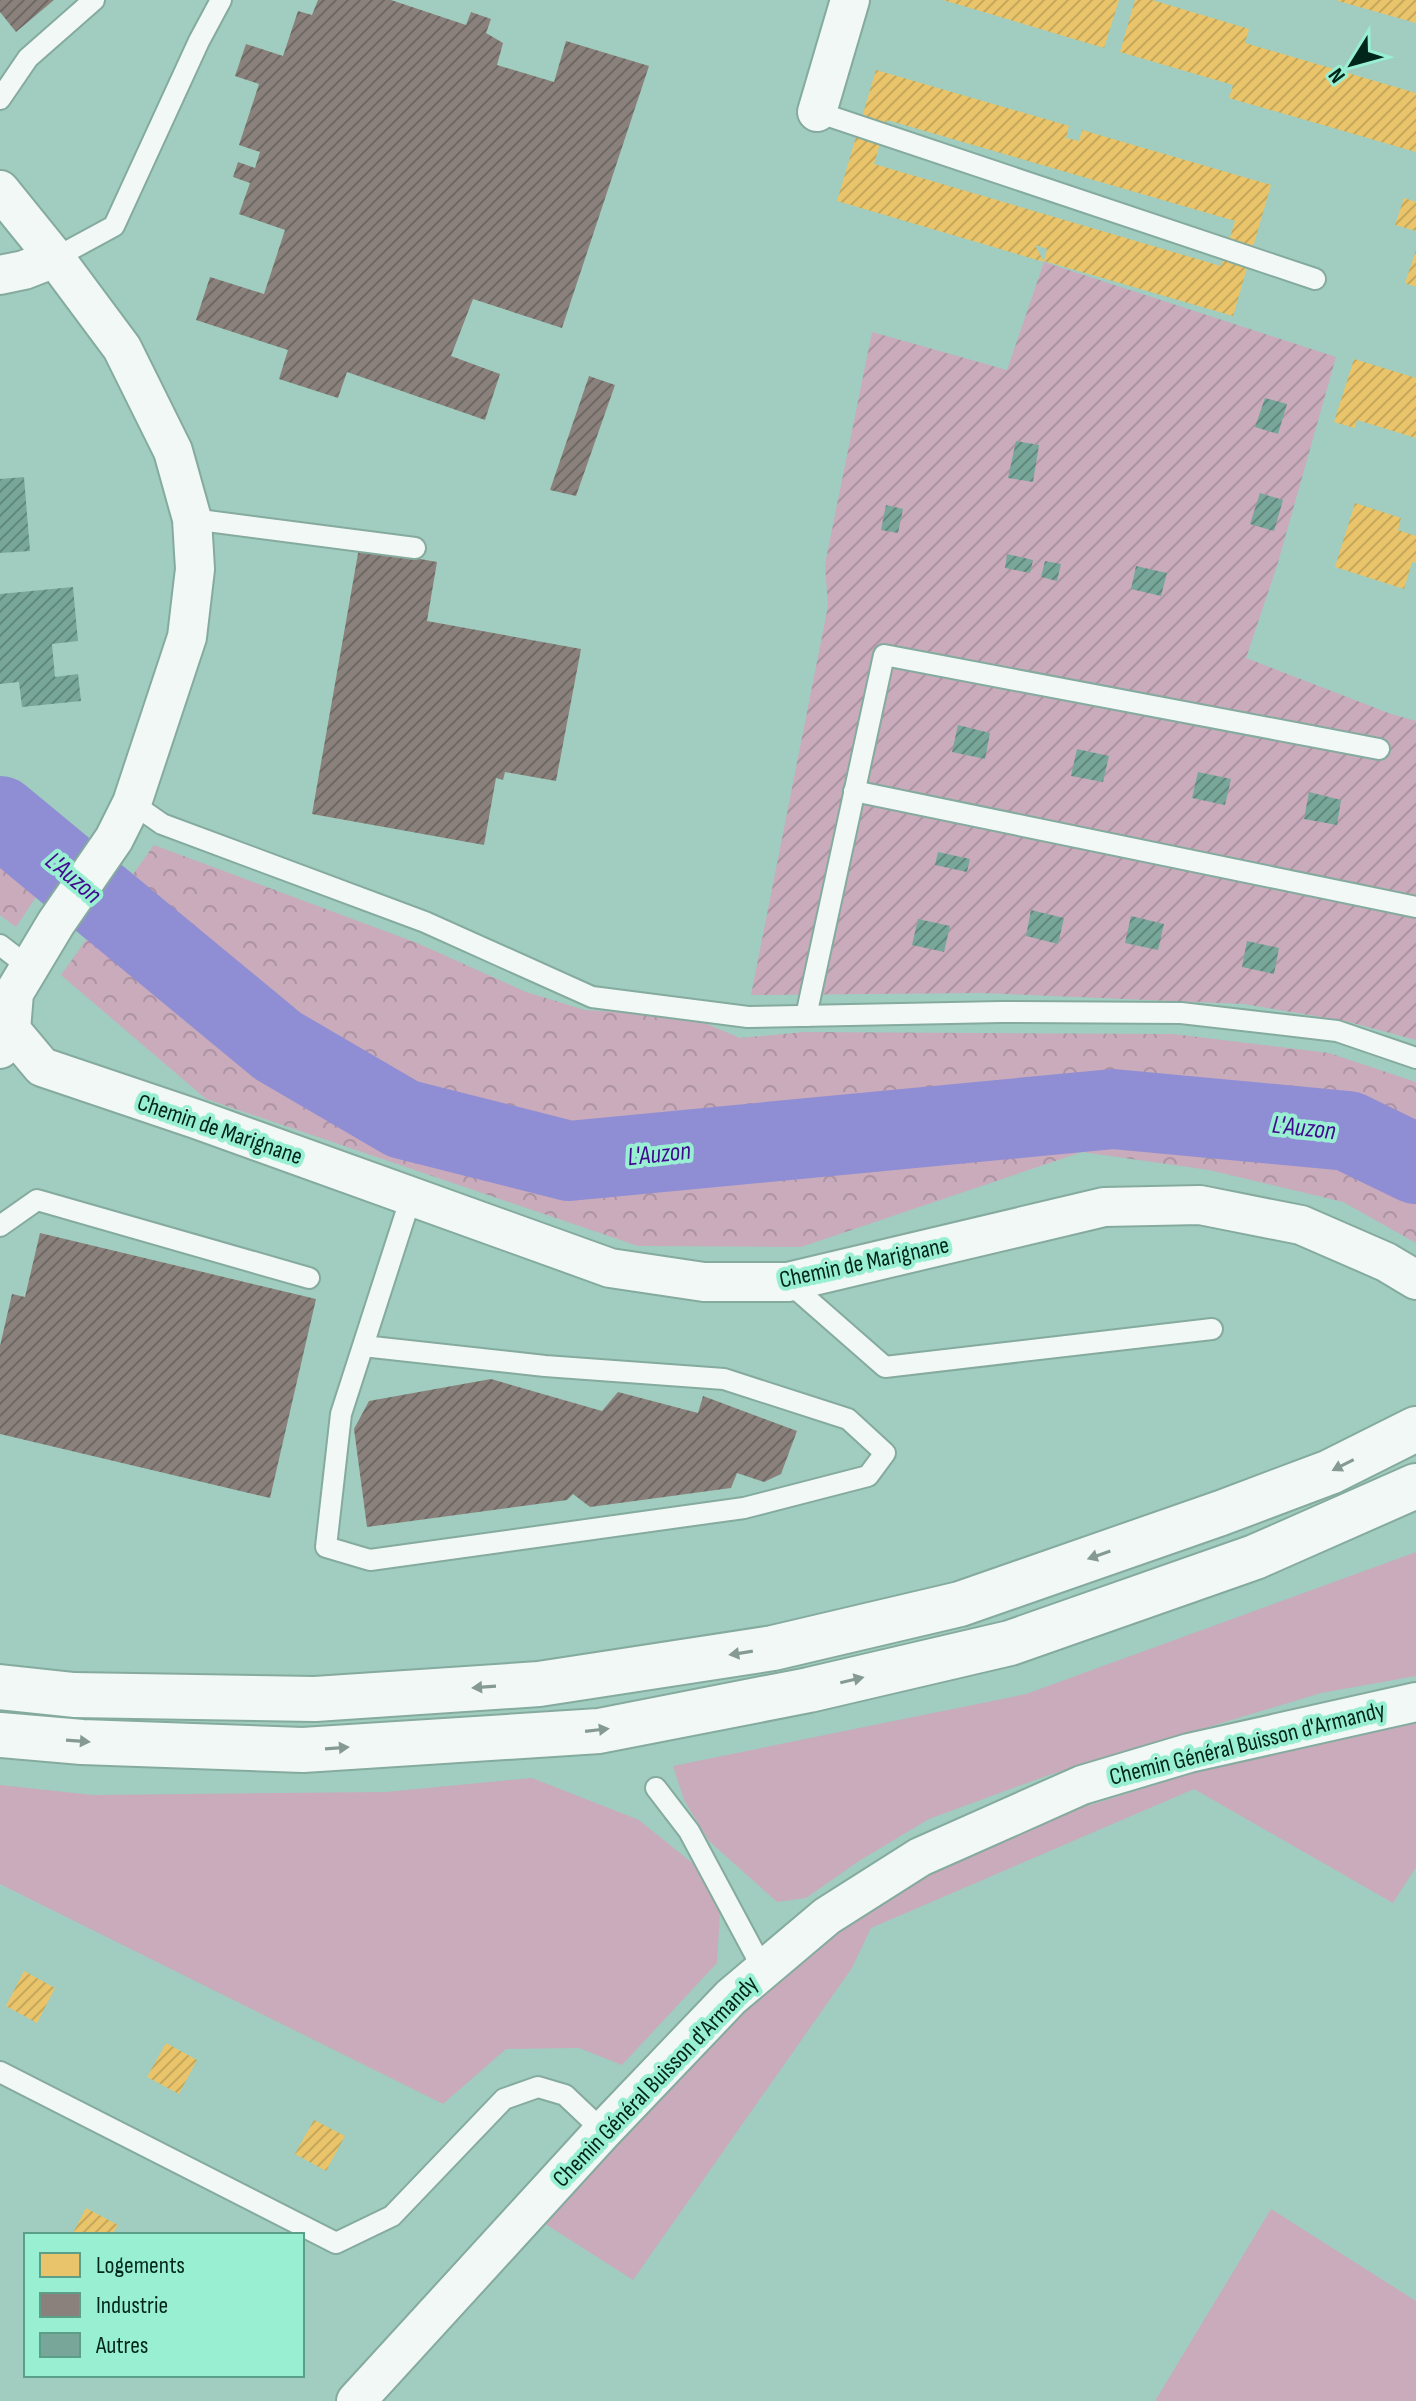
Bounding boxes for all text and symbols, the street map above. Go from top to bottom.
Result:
north arrow [1312,24,1392,104]
text: N [1323,62,1352,88]
water label: L'Auzon [39,846,107,911]
street label: Chemin de Marignane [133,1088,306,1171]
water label: L'Auzon [1271,1110,1337,1147]
water label: L'Auzon [626,1136,693,1173]
street label: Chemin de Marignane [777,1230,952,1295]
one-way arrow [1332,1459,1355,1472]
one-way arrow [1087,1550,1111,1562]
one-way arrow [728,1647,753,1660]
one-way arrow [839,1673,864,1686]
one-way arrow [471,1681,496,1694]
street label: Chemin Général Buisson d'Armandy [1106,1695,1388,1792]
one-way arrow [585,1724,610,1737]
one-way arrow [66,1735,91,1748]
one-way arrow [325,1741,350,1754]
street label: Chemin Général Buisson d'Armandy [547,1970,764,2193]
legend [24,2233,304,2377]
text: Logements [96,2251,185,2280]
text: Industrie [96,2291,168,2320]
text: Autres [95,2331,148,2360]

